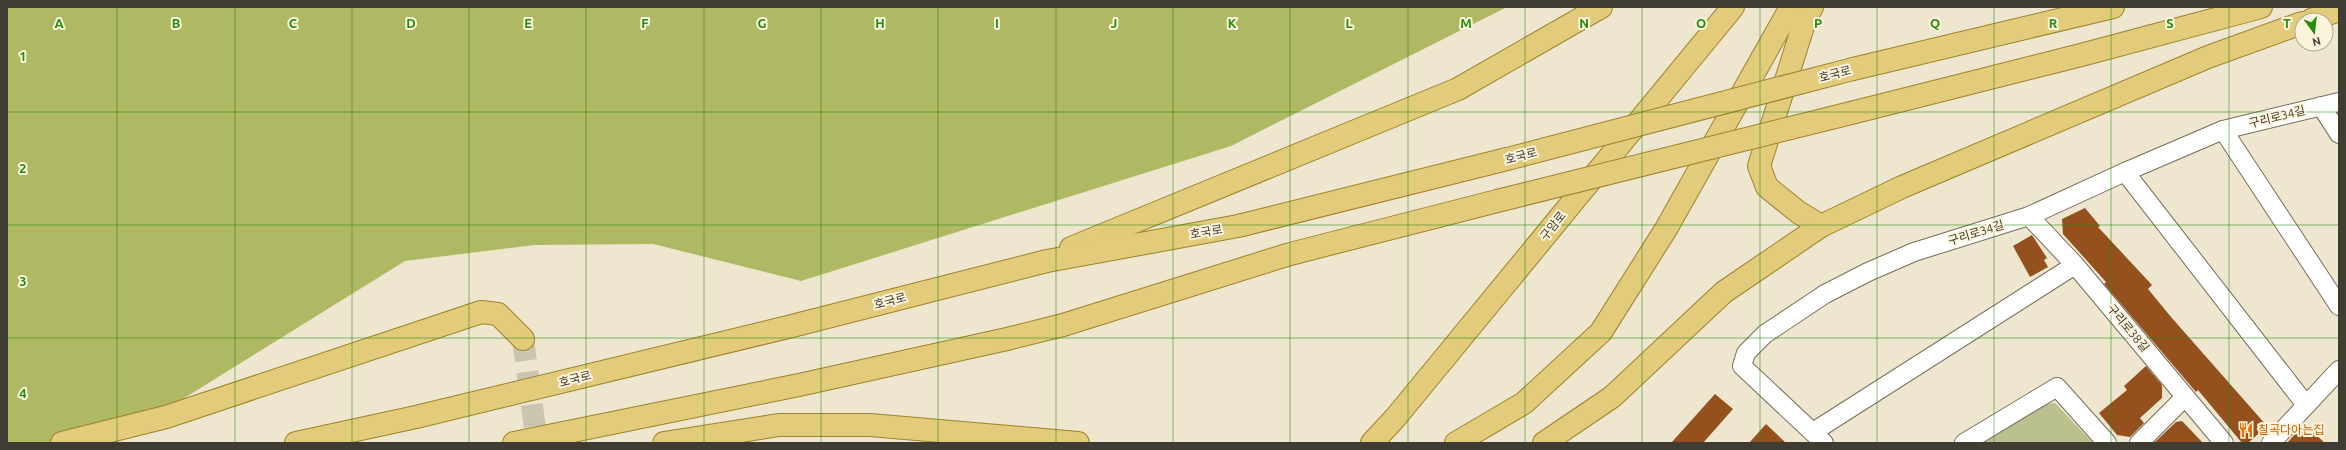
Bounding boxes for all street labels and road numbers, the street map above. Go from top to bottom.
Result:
street label: 호국로 [1817,63,1853,84]
street label: 구리로34길 [2247,103,2306,130]
street label: 호국로 [1503,145,1539,166]
street label: 구암로 [1537,209,1568,243]
street label: 구리로34길 [1946,218,2005,247]
street label: 호국로 [1188,222,1223,241]
street label: 호국로 [872,290,908,311]
street label: 구리로38길 [2105,301,2152,354]
street label: 호국로 [557,368,593,389]

